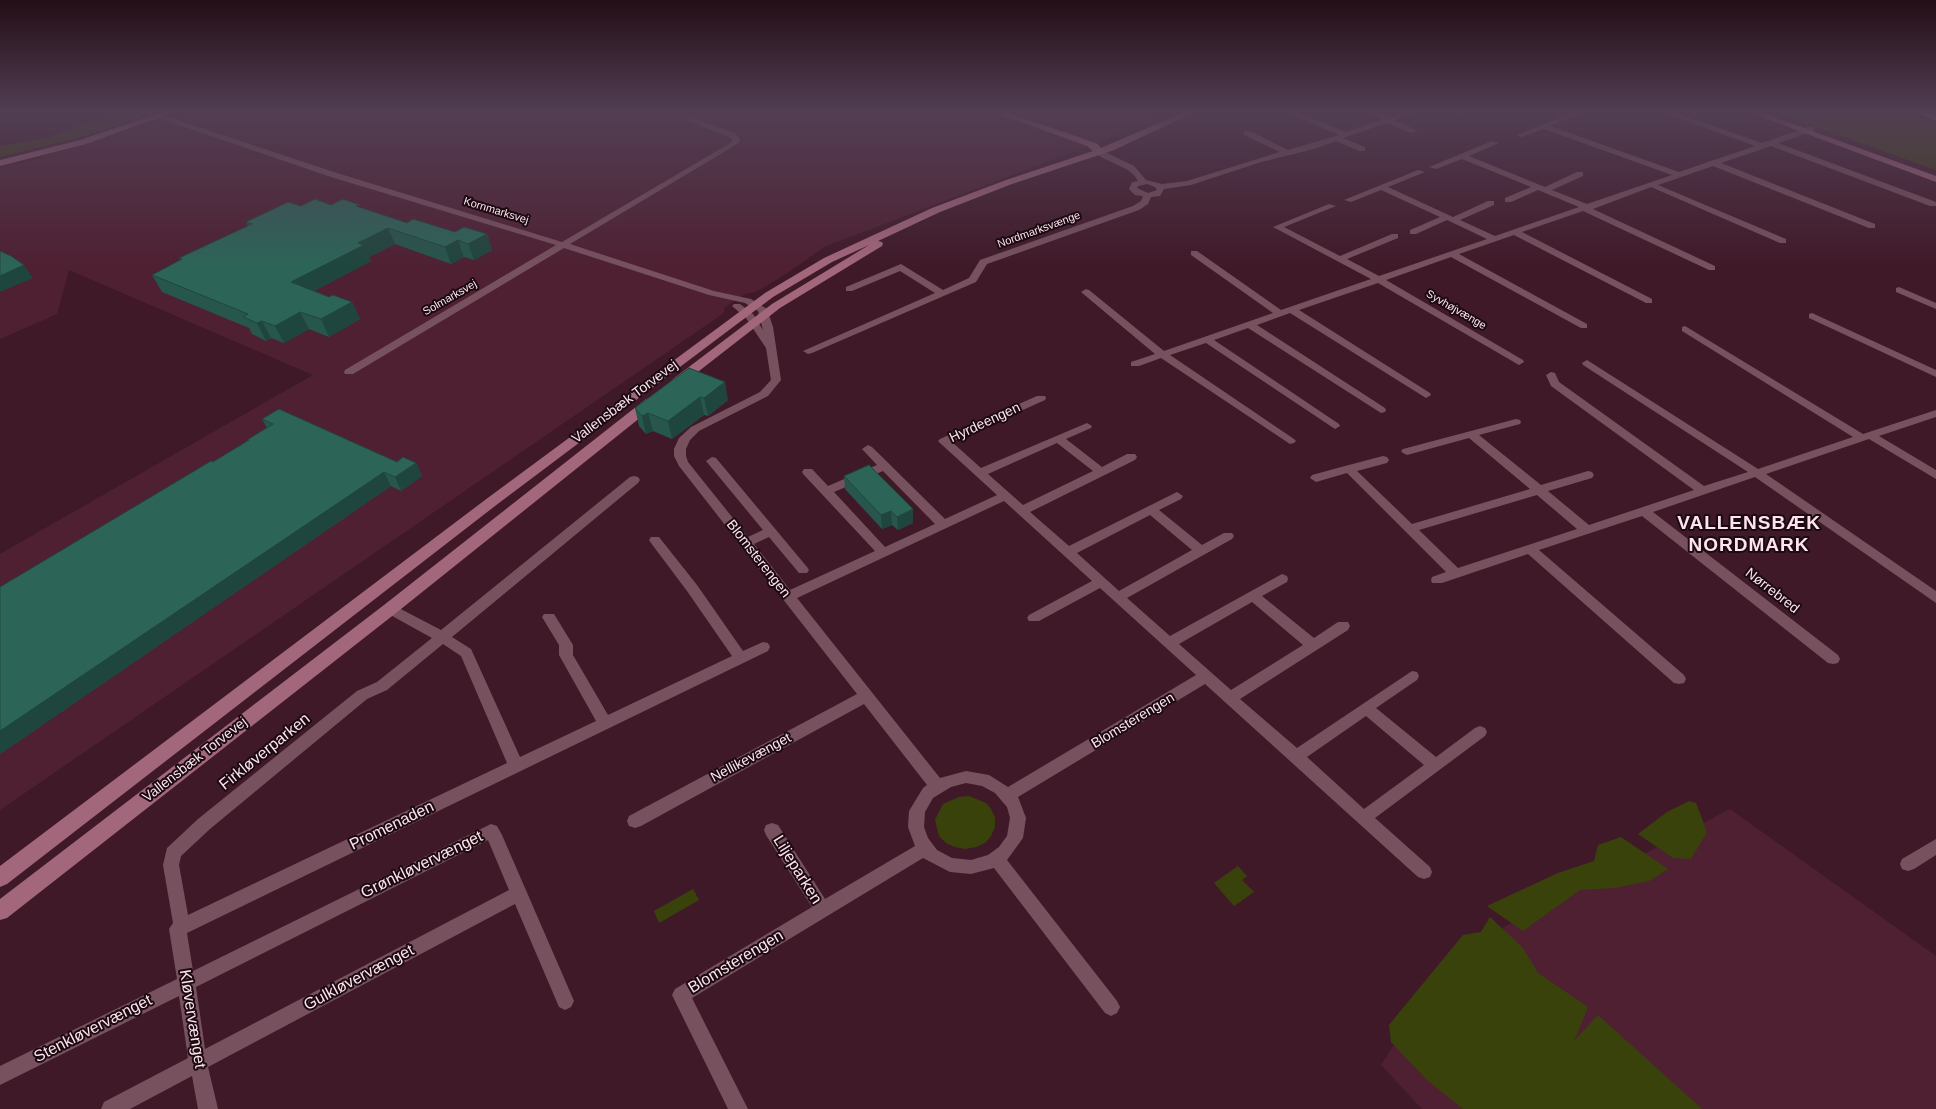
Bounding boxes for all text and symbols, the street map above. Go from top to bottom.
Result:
street label: Kornmarksvej [462,195,530,227]
street label: Nordmarksvænge [996,209,1082,251]
street label: Solmarksvej [421,277,479,319]
street label: Syvhøjvænge [1424,287,1488,333]
street label: Vallensbæk Torvevej [569,357,681,447]
street label: Hyrdeengen [947,399,1023,447]
district label: VALLENSBÆK NORDMARK [1676,513,1822,557]
street label: Blomsterengen [722,517,794,601]
street label: Nørrebred [1742,565,1802,617]
street label: Blomsterengen [1088,690,1178,752]
street label: Firkløverparken [216,710,314,794]
street label: Vallensbæk Torvevej [139,714,251,806]
street label: Nellikevænget [708,730,794,786]
street label: Promenaden [347,797,437,855]
street label: Grønkløvervænget [358,827,486,903]
street label: Liljeparken [768,832,826,908]
street label: Blomsterengen [685,926,787,998]
street label: Gulkløvervænget [301,941,417,1015]
street label: Kløvervænget [175,968,209,1070]
street label: Stenkløvervænget [31,991,155,1067]

